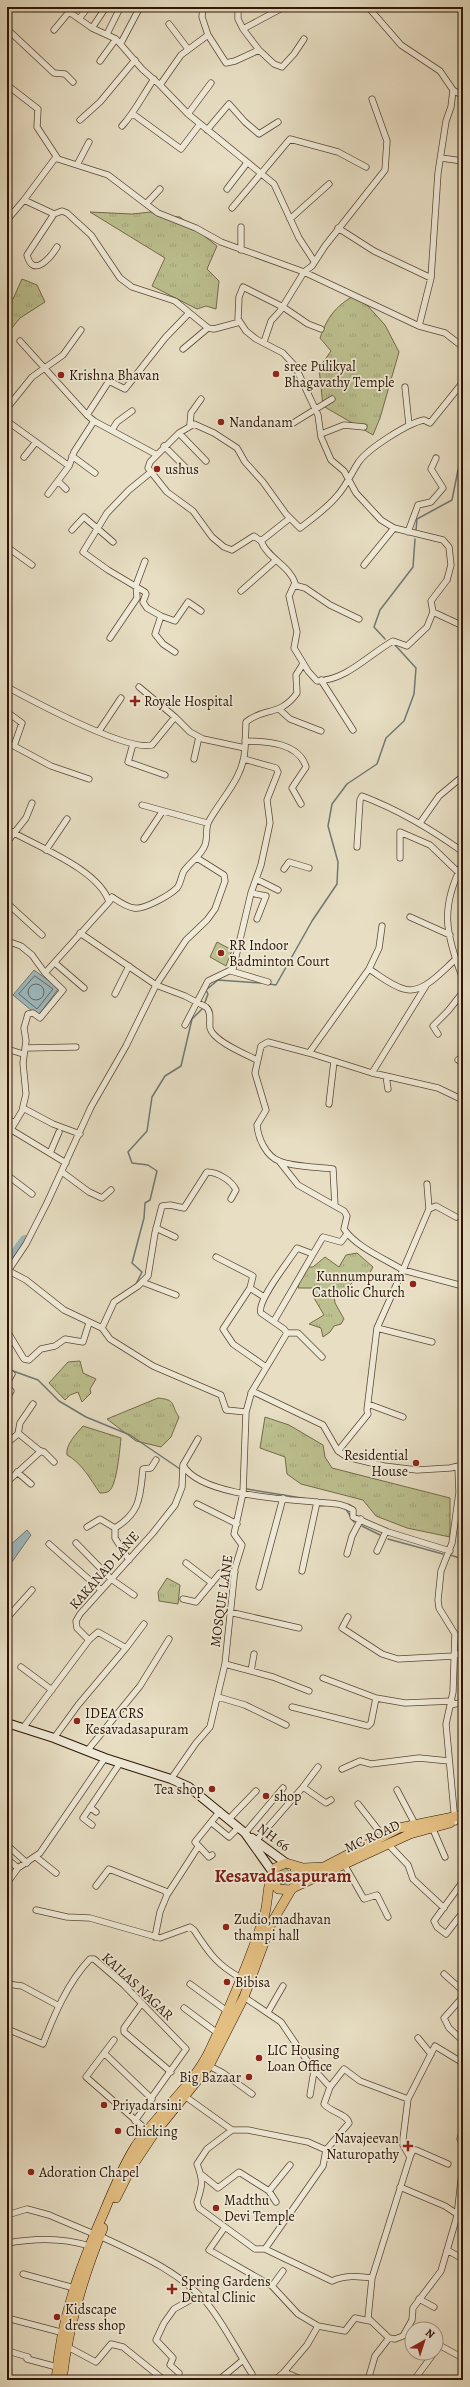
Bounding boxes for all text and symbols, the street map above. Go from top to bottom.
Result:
place label: sree Pulikyal Bhagavathy Temple [284,357,395,392]
place label: Krishna Bhavan [69,366,160,385]
marker: sree Pulikyal Bhagavathy Temple [271,369,281,379]
marker: Krishna Bhavan [56,370,66,380]
place label: Nandanam [229,413,293,432]
marker: Nandanam [216,417,226,427]
place label: ushus [165,460,199,479]
marker: ushus [152,464,162,474]
place label: Royale Hospital [144,692,233,711]
marker: Royale Hospital [129,695,141,707]
place label: RR Indoor Badminton Court [229,936,330,971]
marker: RR Indoor Badminton Court [216,948,226,958]
place label: Kunnumpuram Catholic Church [312,1267,406,1302]
marker: Kunnumpuram Catholic Church [408,1279,418,1289]
place label: Residential House [344,1446,409,1481]
marker: Residential House [411,1458,421,1468]
street label: KAKANAD LANE [65,1527,144,1614]
street label: MOSQUE LANE [206,1554,237,1649]
place label: IDEA CRS Kesavadasapuram [85,1704,189,1739]
marker: IDEA CRS Kesavadasapuram [72,1716,82,1726]
place label: Tea shop [154,1780,204,1799]
marker: Tea shop [207,1784,217,1794]
place label: shop [274,1787,301,1806]
marker: shop [261,1791,271,1801]
street label: MC ROAD [341,1815,403,1858]
street label: NH 66 [253,1819,294,1856]
district label: Kesavadasapuram [214,1864,352,1888]
place label: Zudio,madhavan thampi hall [234,1910,331,1945]
marker: Zudio,madhavan thampi hall [221,1922,231,1932]
street label: KAILAS NAGAR [98,1948,178,2025]
place label: Bibisa [235,1973,271,1992]
marker: Bibisa [222,1977,232,1987]
place label: LIC Housing Loan Office [267,2041,340,2076]
marker: LIC Housing Loan Office [254,2053,264,2063]
place label: Big Bazaar [179,2068,242,2087]
marker: Big Bazaar [244,2072,254,2082]
place label: Priyadarsini [112,2096,182,2115]
marker: Priyadarsini [99,2100,109,2110]
place label: Chicking [126,2122,178,2141]
marker: Chicking [113,2126,123,2136]
place label: Navajeevan Naturopathy [326,2129,400,2164]
marker: Navajeevan Naturopathy [402,2140,414,2152]
place label: Adoration Chapel [38,2163,140,2182]
marker: Adoration Chapel [26,2167,36,2177]
place label: Madthu Devi Temple [224,2191,295,2226]
marker: Madthu Devi Temple [211,2203,221,2213]
place label: Spring Gardens Dental Clinic [181,2272,271,2307]
marker: Spring Gardens Dental Clinic [166,2283,178,2295]
place label: Kidscape dress shop [65,2300,126,2335]
marker: Kidscape dress shop [52,2312,62,2322]
north arrow [404,2321,444,2361]
text: N [422,2325,438,2342]

